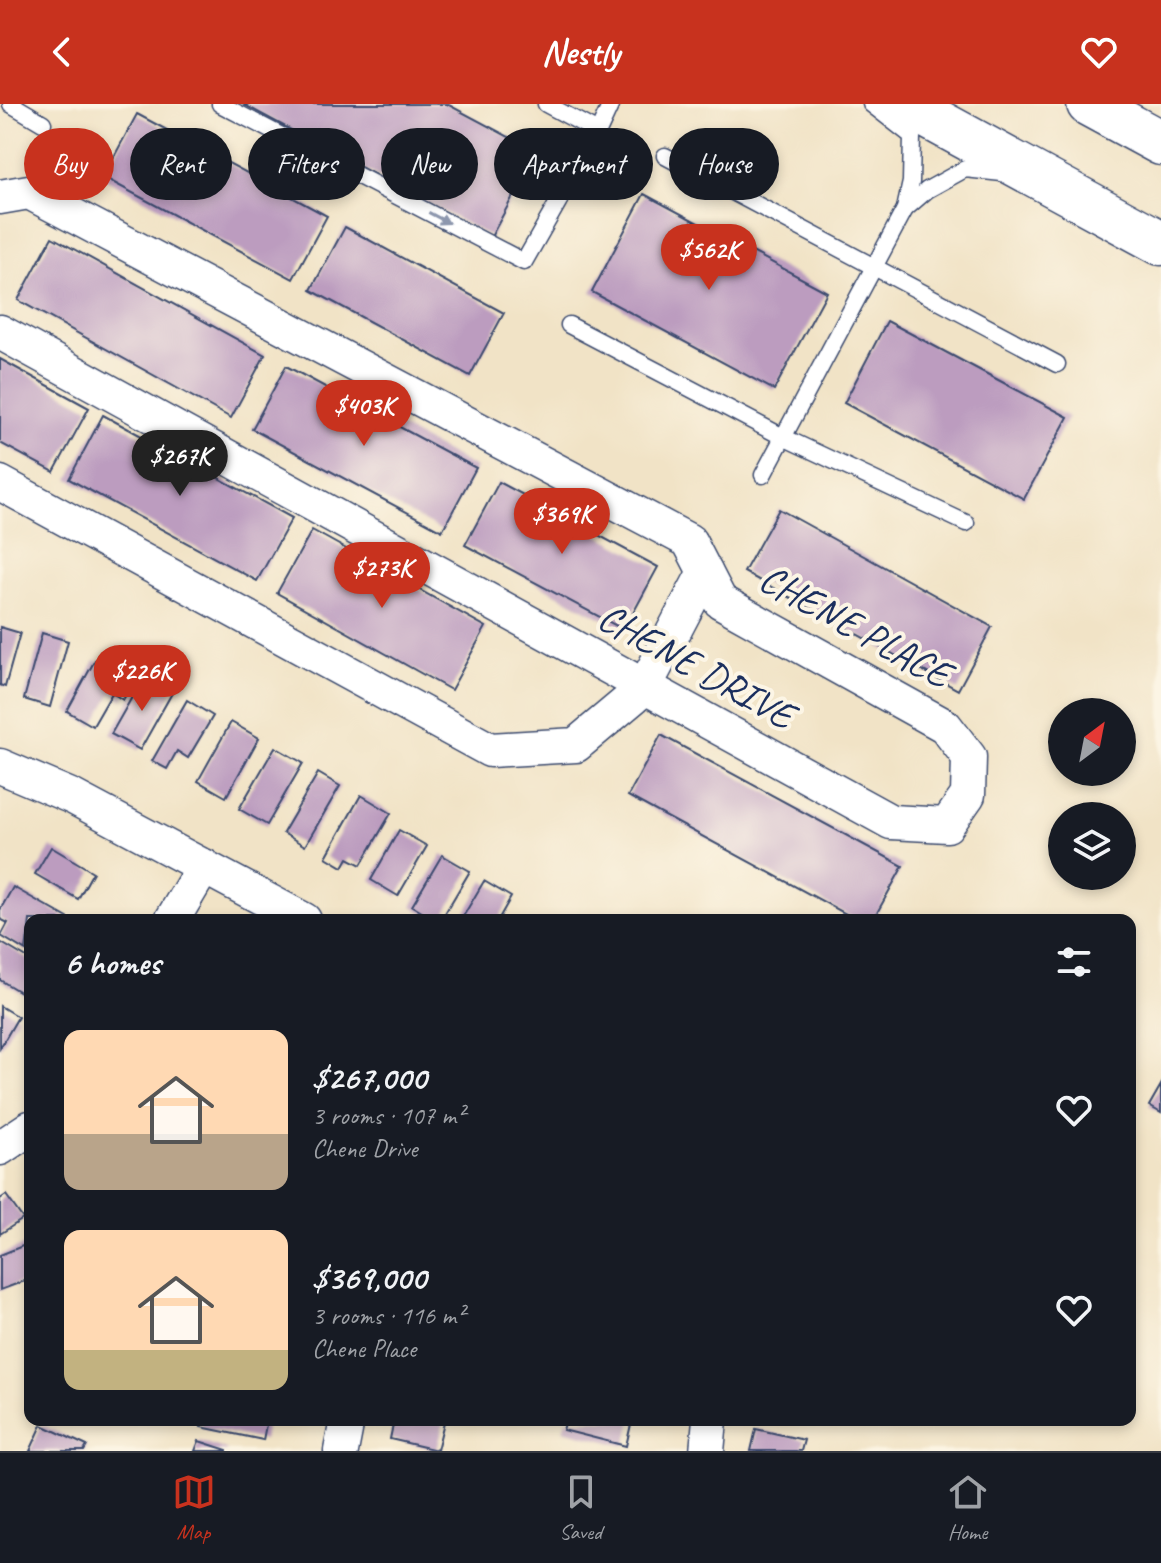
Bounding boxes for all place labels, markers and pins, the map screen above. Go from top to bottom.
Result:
pin: $562K [653,224,765,292]
pin: $403K [308,380,420,448]
pin: $267K [124,430,236,498]
pin: $369K [506,488,618,556]
pin: $273K [326,542,438,610]
pin: $226K [86,645,198,713]

